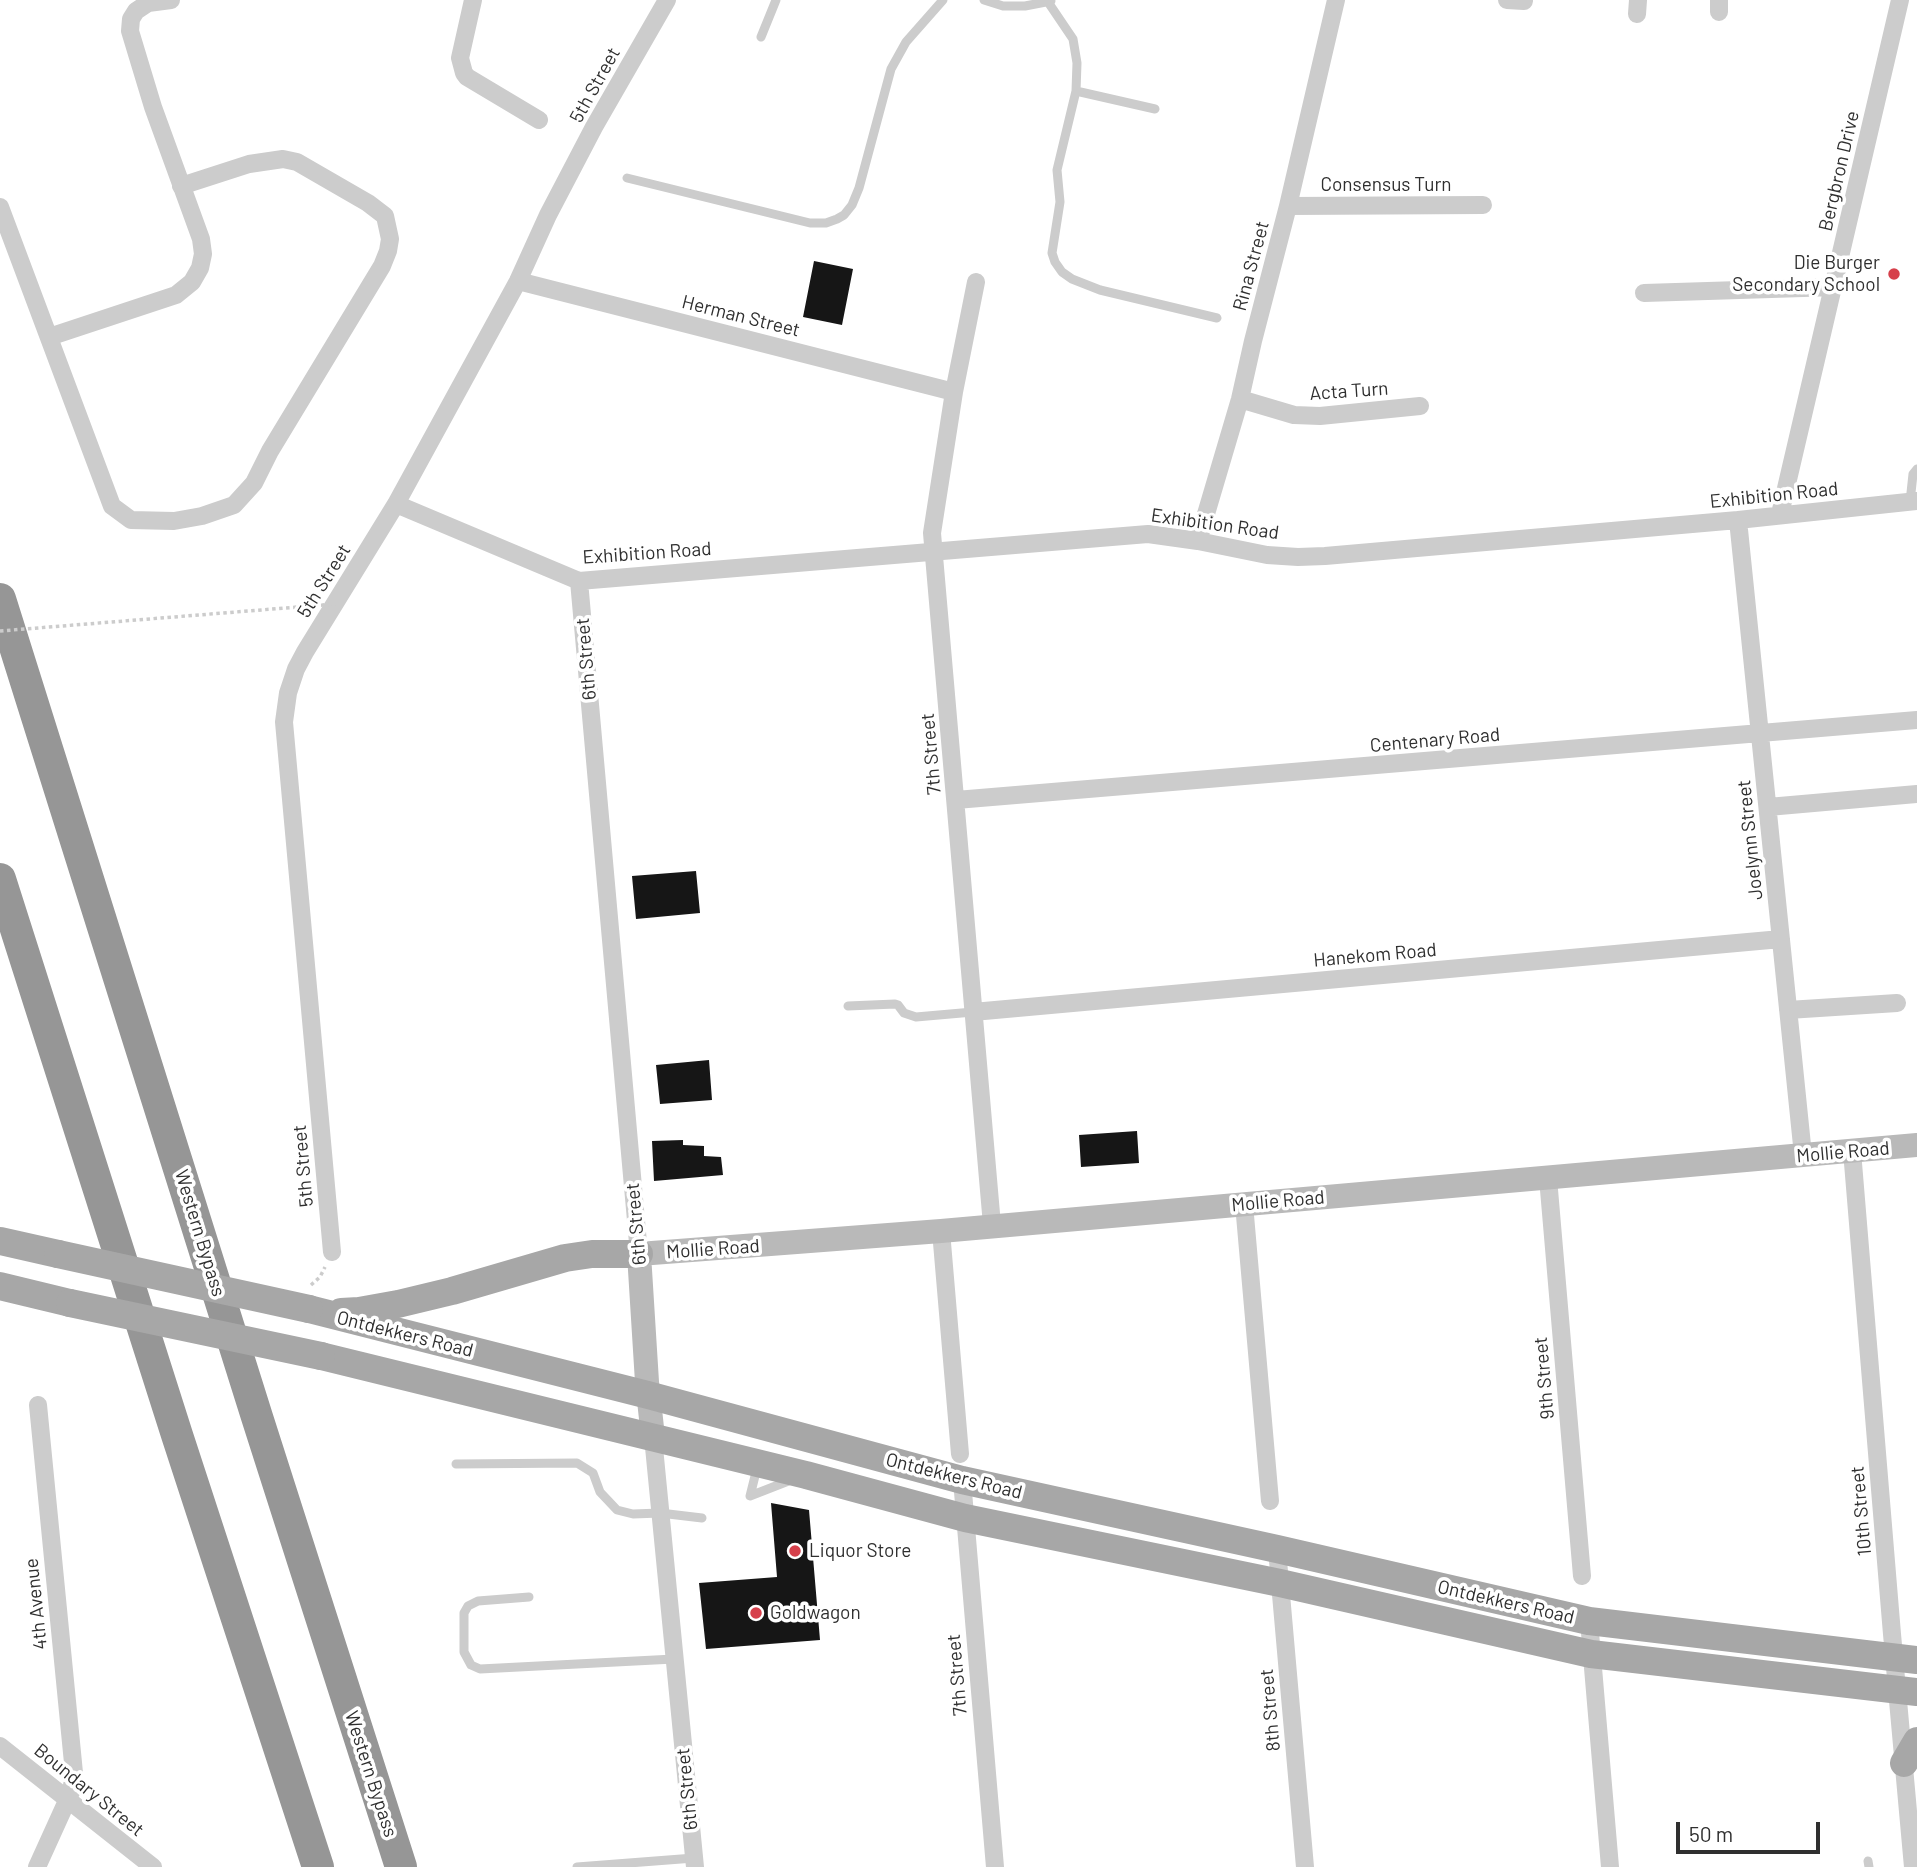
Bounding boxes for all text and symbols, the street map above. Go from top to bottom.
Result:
street label: 5th Street [565,43,625,127]
street label: Bergbron Drive [1814,109,1864,233]
street label: Consensus Turn [1320,174,1452,196]
street label: Rina Street [1228,219,1274,313]
place label: Die Burger Secondary School [1732,252,1880,296]
marker: Die Burger Secondary School [1886,266,1902,282]
street label: Herman Street [680,290,802,342]
street label: Acta Turn [1309,377,1389,405]
street label: Exhibition Road [1709,477,1839,513]
street label: Exhibition Road [1150,504,1280,544]
street label: Exhibition Road [582,537,712,569]
street label: 5th Street [292,540,356,622]
street label: 6th Street [571,617,601,701]
street label: 7th Street [916,712,946,796]
street label: Centenary Road [1369,723,1501,757]
street label: Joelynn Street [1732,779,1768,901]
street label: Hanekom Road [1313,938,1437,972]
street label: 5th Street [288,1124,318,1208]
street label: Mollie Road [1795,1137,1891,1167]
street label: Western Bypass [170,1167,230,1299]
street label: 6th Street [621,1182,651,1266]
street label: Mollie Road [1230,1186,1326,1216]
street label: Mollie Road [666,1234,760,1264]
street label: Ontdekkers Road [334,1306,476,1362]
street label: 9th Street [1529,1336,1559,1420]
street label: Ontdekkers Road [883,1448,1025,1504]
street label: 10th Street [1846,1465,1876,1557]
place label: Liquor Store [809,1540,911,1562]
marker: Liquor Store [787,1543,803,1559]
street label: 4th Avenue [20,1557,52,1651]
street label: Ontdekkers Road [1435,1575,1577,1629]
place label: Goldwagon [770,1602,861,1624]
marker: Goldwagon [748,1605,764,1621]
street label: 7th Street [942,1633,972,1717]
street label: 8th Street [1255,1668,1285,1752]
street label: Western Bypass [340,1708,402,1840]
street label: Boundary Street [30,1739,148,1841]
street label: 6th Street [671,1747,703,1831]
scale bar [1679,1808,1822,1852]
text: 50 m [1689,1821,1733,1846]

